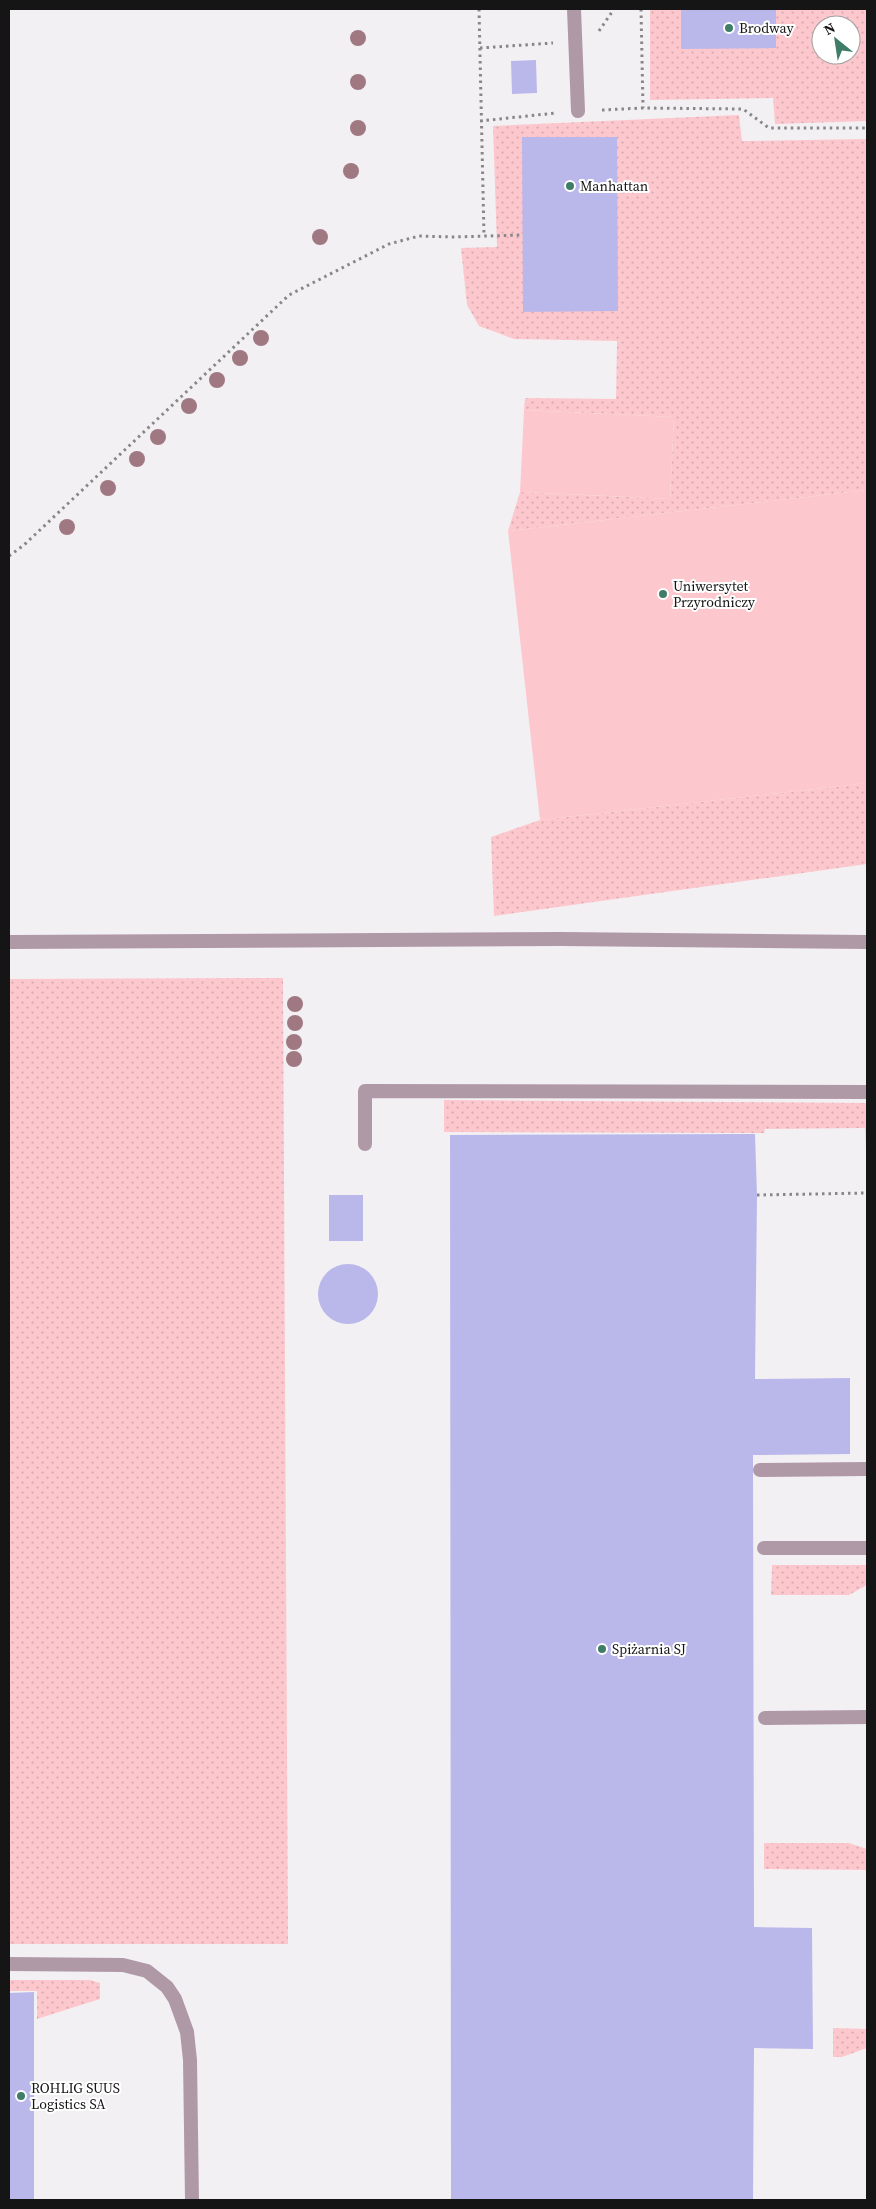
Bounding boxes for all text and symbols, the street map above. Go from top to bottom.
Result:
north arrow [811,15,861,65]
place label: Brodway [739,18,795,38]
text: N [820,18,839,40]
marker: Brodway [723,22,735,34]
place label: Manhattan [580,176,649,196]
marker: Manhattan [564,180,576,192]
place label: Uniwersytet Przyrodniczy [673,576,756,612]
marker: Uniwersytet Przyrodniczy [657,588,669,600]
place label: Spiżarnia SJ [612,1639,686,1659]
marker: Spiżarnia SJ [596,1643,608,1655]
place label: ROHLIG SUUS Logistics SA [31,2078,120,2114]
marker: ROHLIG SUUS Logistics SA [15,2090,27,2102]

